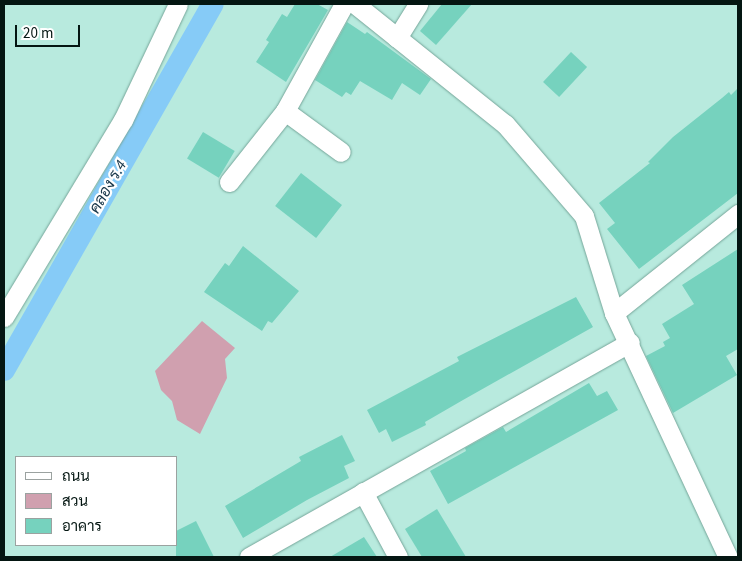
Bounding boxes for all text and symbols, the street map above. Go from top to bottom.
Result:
scale bar [18,15,82,47]
text: 20 m [23,23,53,44]
water label: คลอง ร.4 [85,157,131,217]
legend [15,456,178,546]
text: ถนน [62,466,90,487]
text: สวน [62,491,88,512]
text: อาคาร [62,516,102,537]

